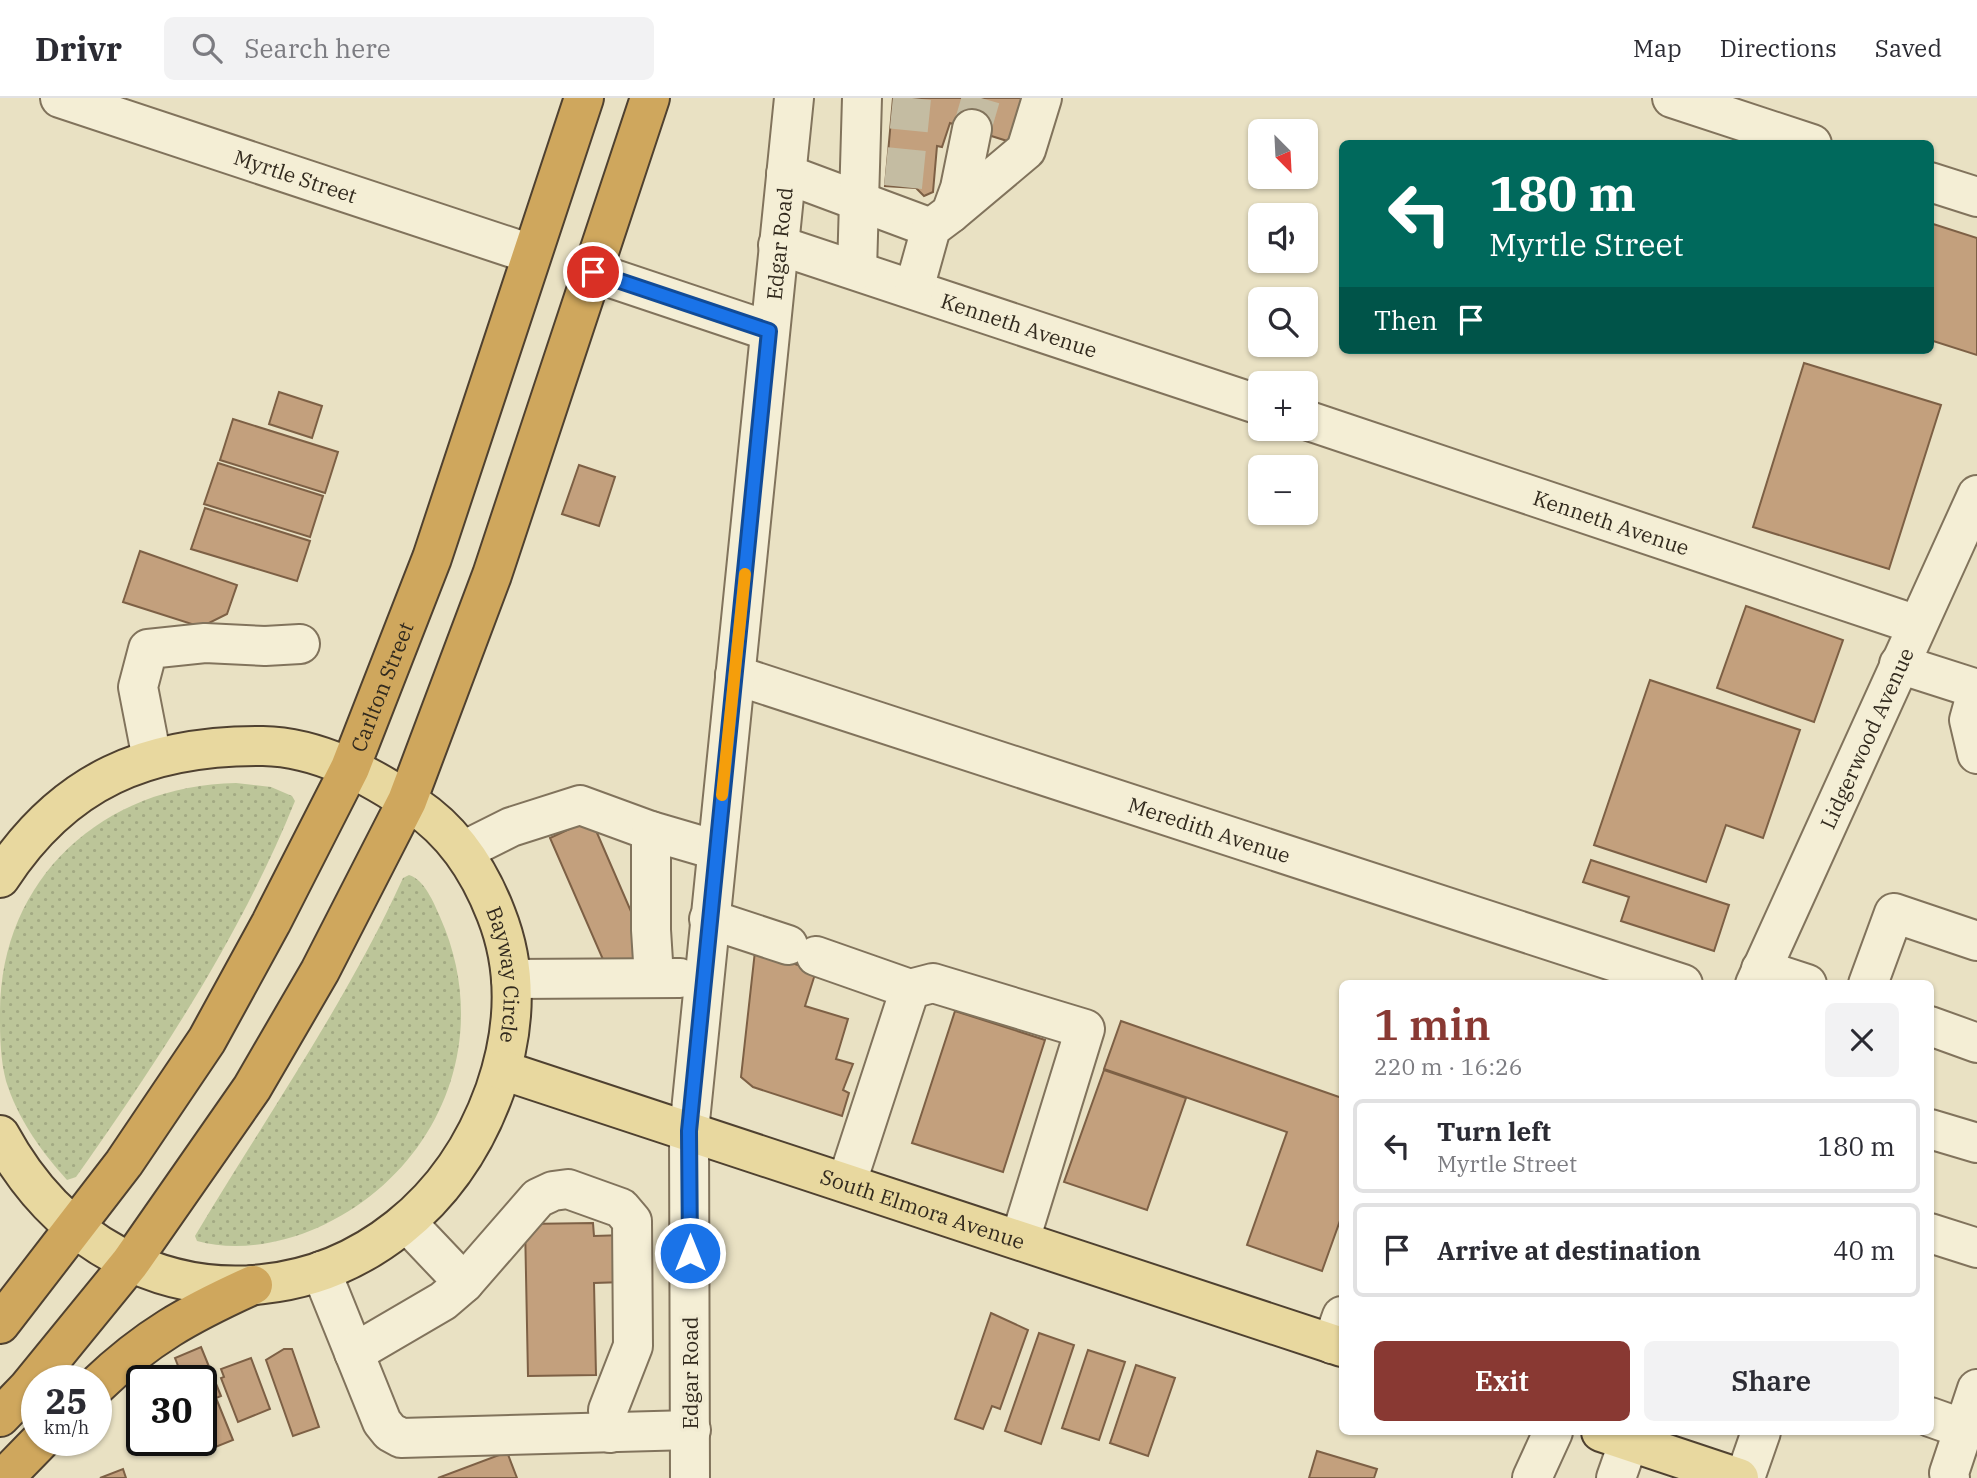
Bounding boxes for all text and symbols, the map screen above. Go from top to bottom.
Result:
search box [164,17,654,80]
text: Drivr [35,27,122,70]
icon: search [188,29,226,67]
text: Search here [244,31,391,65]
text: Map [1633,32,1682,64]
text: Directions [1720,32,1837,64]
text: Saved [1875,32,1942,64]
north arrow [1248,119,1318,189]
map controls [1248,119,1318,525]
street label: Myrtle Street [230,143,361,209]
text: 180 m [1489,161,1636,224]
icon: left [1374,168,1465,259]
street label: Edgar Road [760,186,799,301]
button: sound [1248,203,1318,273]
text: Myrtle Street [1489,223,1684,265]
pin [563,242,623,302]
icon: arrive [574,253,612,291]
street label: Kenneth Avenue [937,286,1101,364]
button: search [1248,287,1318,357]
icon: arrive [1452,301,1490,339]
text: Then [1374,303,1438,337]
button: + [1248,371,1318,441]
button: − [1248,455,1318,525]
street label: Kenneth Avenue [1530,483,1693,562]
street label: Carlton Street [344,618,420,756]
street label: Lidgerwood Avenue [1813,643,1920,833]
street label: Meredith Avenue [1125,790,1294,869]
street label: Bayway Circle [480,902,526,1045]
text: 1 min [1374,997,1491,1052]
button: close [1825,1003,1899,1077]
text: 220 m · 16:26 [1374,1051,1523,1081]
text: Turn left [1437,1114,1551,1148]
icon: left [1378,1127,1416,1165]
text: 180 m [1817,1129,1895,1163]
text: Myrtle Street [1437,1148,1577,1178]
street label: South Elmora Avenue [817,1162,1029,1256]
position arrow [653,1216,727,1290]
icon: arrive [1378,1231,1416,1269]
text: Arrive at destination [1437,1233,1701,1267]
text: 40 m [1833,1233,1895,1267]
street label: Edgar Road [676,1316,704,1430]
button: Exit [1374,1341,1630,1421]
button: Share [1644,1341,1899,1421]
speed limit sign: 30 [126,1365,217,1456]
text: 25 [45,1378,88,1424]
text: km/h [44,1416,89,1439]

